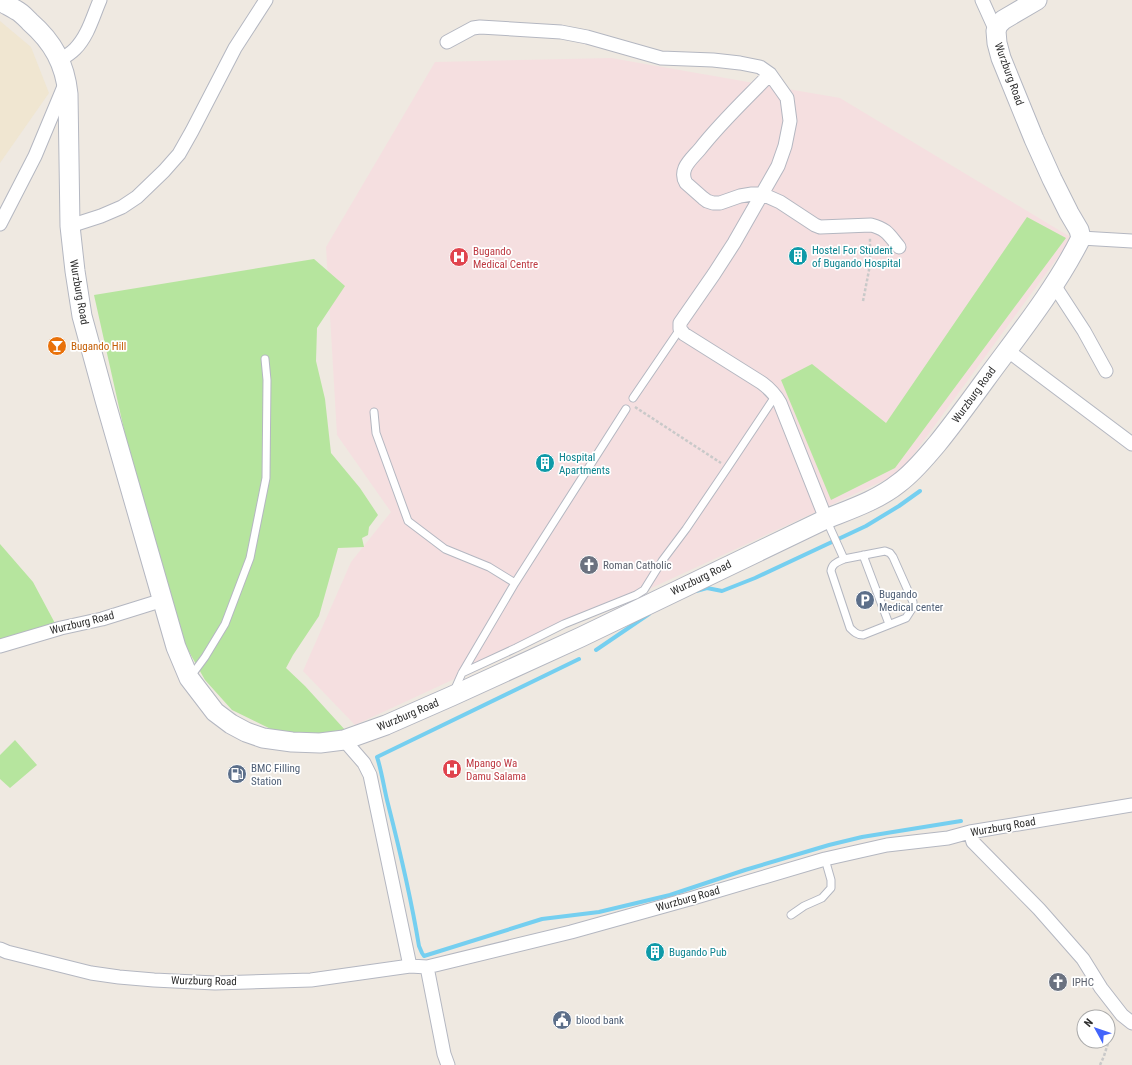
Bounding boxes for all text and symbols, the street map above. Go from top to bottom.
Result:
street label: Wurzburg Road [992,41,1026,107]
place label: Hostel For Student of Bugando Hospital [812,244,901,270]
place label: Bugando Medical Centre [473,245,538,271]
building icon: Hostel For Student of Bugando Hospital [787,245,809,267]
hospital icon: Bugando Medical Centre [448,246,470,268]
street label: Wurzburg Road [67,258,91,326]
bar icon: Bugando Hill [46,335,68,357]
place label: Bugando Hill [71,340,126,353]
street label: Wurzburg Road [949,365,999,425]
place label: Hospital Apartments [559,451,610,477]
building icon: Hospital Apartments [534,452,556,474]
church icon: Roman Catholic [578,554,600,576]
street label: Wurzburg Road [669,558,733,598]
place label: Roman Catholic [603,559,672,572]
place label: Bugando Medical center [879,588,944,614]
parking icon: Bugando Medical center [854,589,876,611]
street label: Wurzburg Road [48,609,116,637]
street label: Wurzburg Road [375,696,441,734]
place label: Mpango Wa Damu Salama [466,757,526,783]
hospital icon: Mpango Wa Damu Salama [441,758,463,780]
place label: BMC Filling Station [251,762,300,788]
fuel station icon: BMC Filling Station [226,763,248,785]
street label: Wurzburg Road [969,815,1037,839]
street label: Wurzburg Road [655,884,721,914]
building icon: Bugando Pub [644,941,666,963]
place label: Bugando Pub [669,946,727,959]
church icon: IPHC [1047,971,1069,993]
street label: Wurzburg Road [171,974,237,988]
place label: IPHC [1072,976,1094,989]
public building icon: blood bank [551,1009,573,1031]
north arrow [1076,1009,1116,1049]
place label: blood bank [576,1014,624,1027]
text: N [1082,1016,1096,1030]

